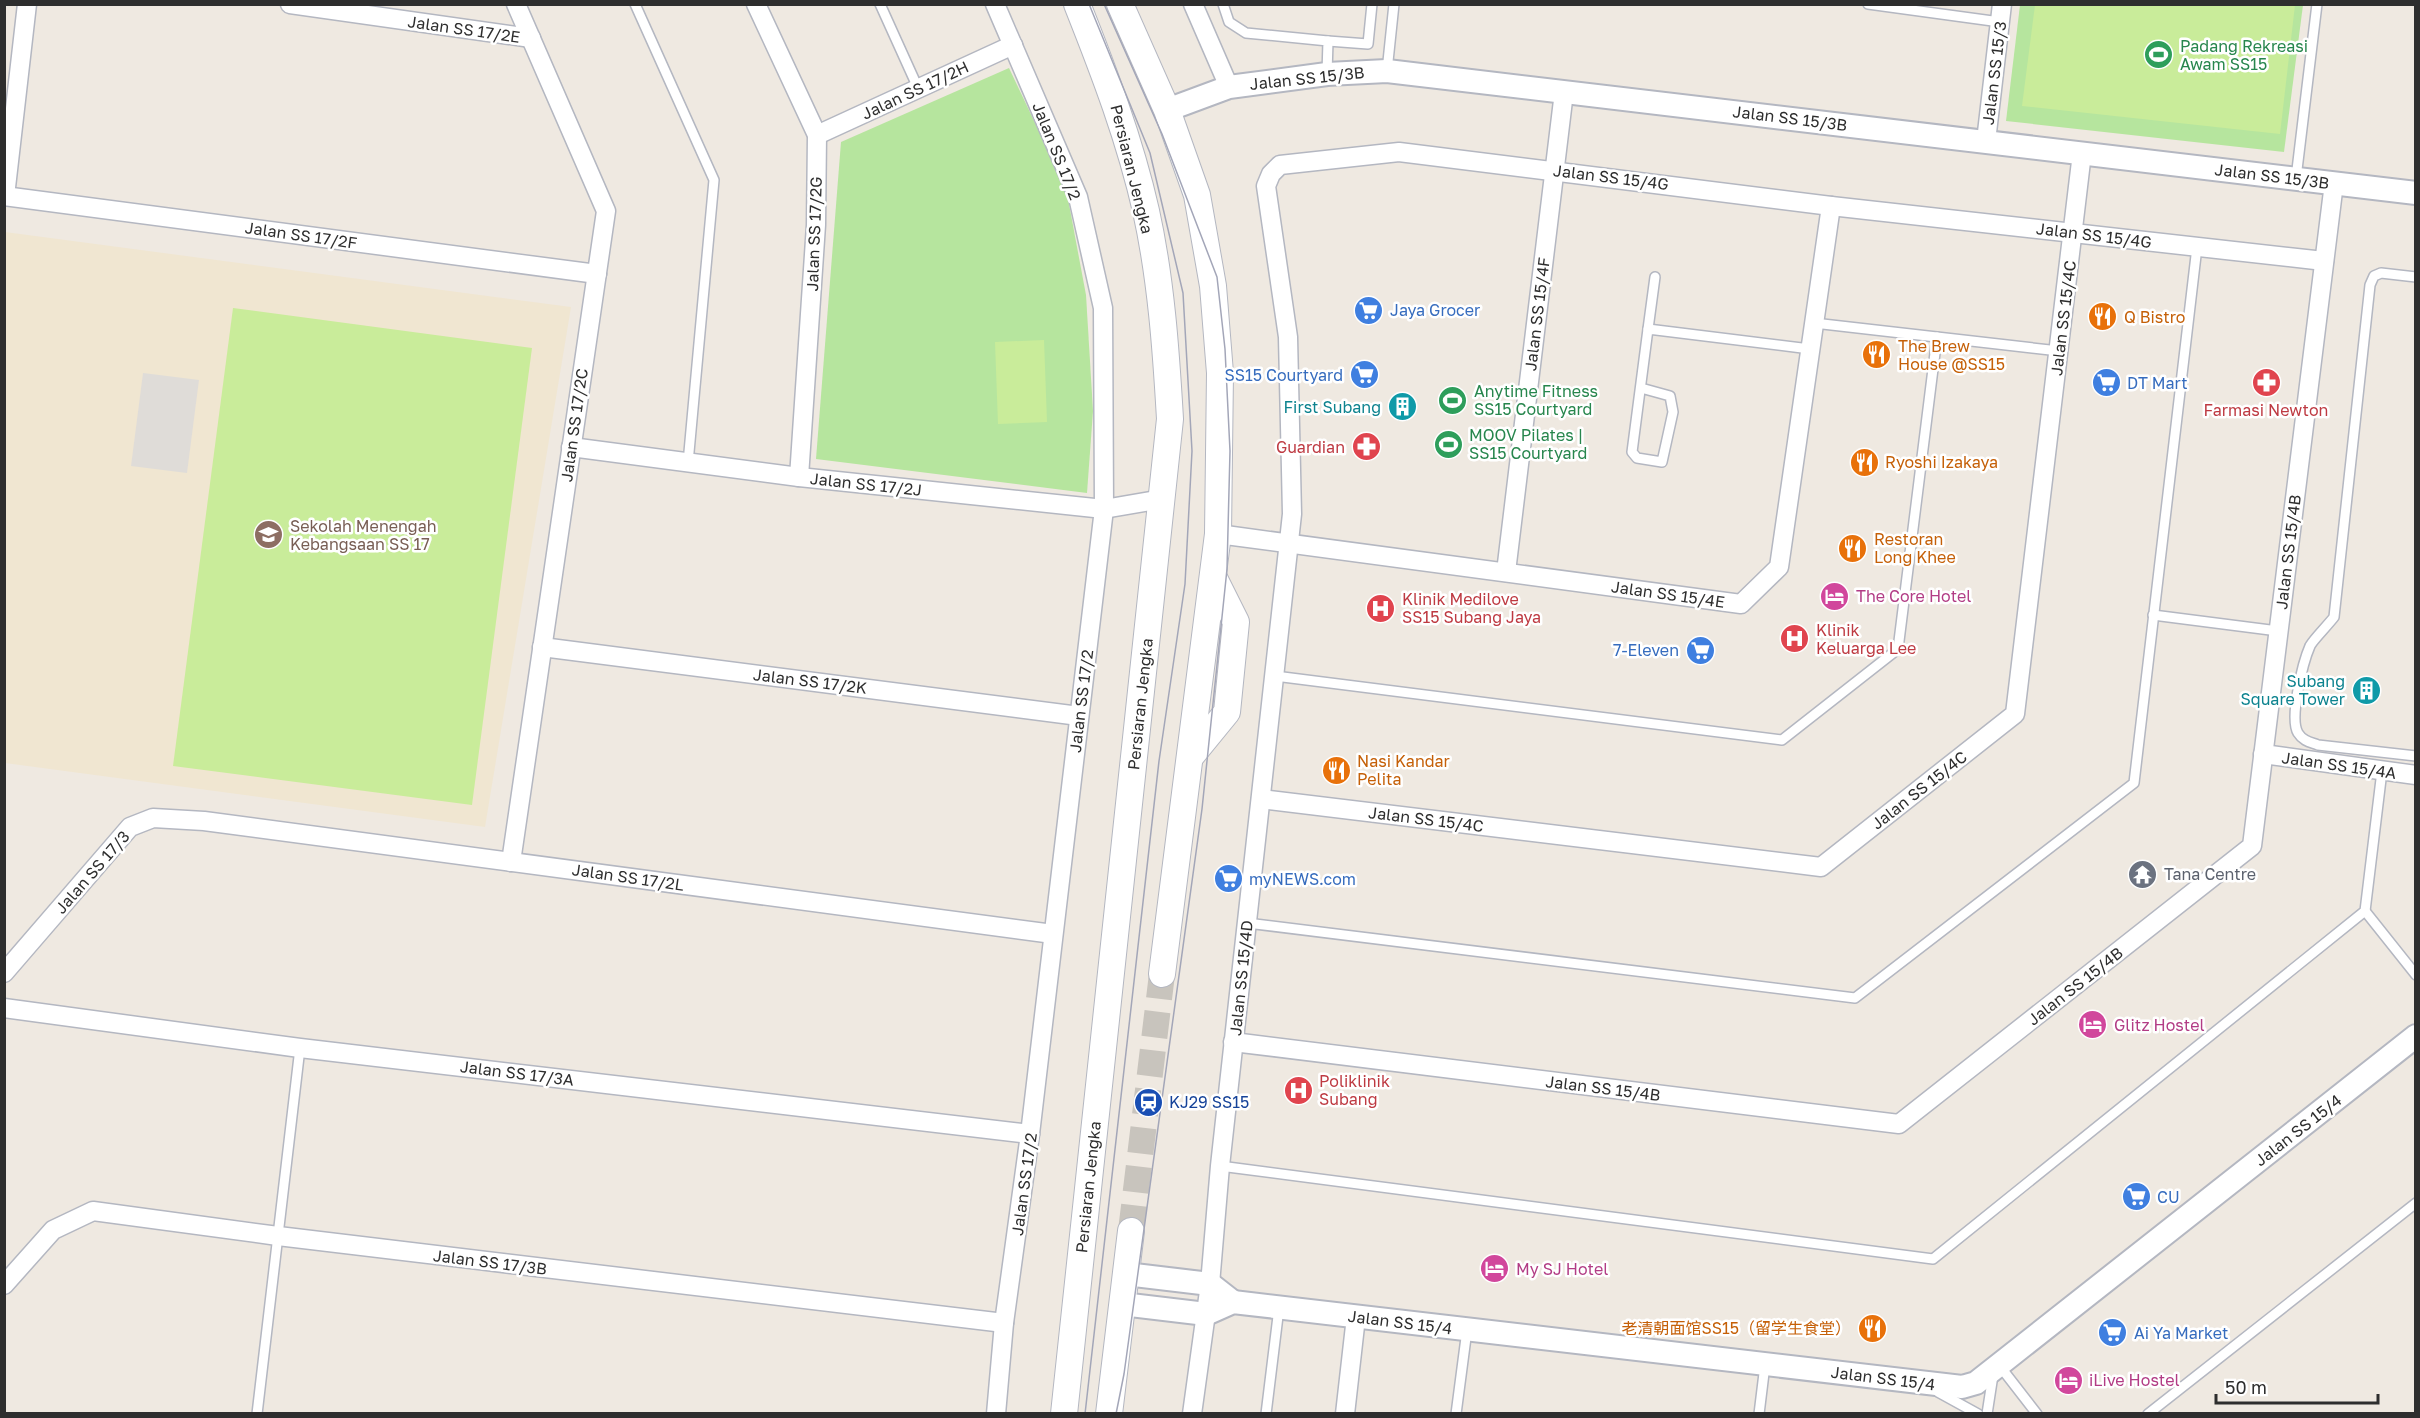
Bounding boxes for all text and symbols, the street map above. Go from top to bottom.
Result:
street label: Jalan SS 17/2E [406,11,522,47]
street label: Jalan SS 15/3 [1978,20,2010,126]
place label: Padang Rekreasi Awam SS15 [2180,36,2308,74]
sports icon: Padang Rekreasi Awam SS15 [2143,39,2175,71]
street label: Jalan SS 17/2H [858,56,972,124]
street label: Jalan SS 15/3B [1249,62,1365,94]
street label: Jalan SS 17/2 [1028,99,1086,203]
street label: Jalan SS 15/3B [1732,101,1848,135]
street label: Persiaran Jengka [1106,102,1158,236]
street label: Jalan SS 15/3B [2214,159,2330,193]
street label: Jalan SS 15/4G [1552,160,1670,194]
street label: Jalan SS 17/2G [802,176,826,292]
street label: Jalan SS 17/2F [244,217,358,253]
street label: Jalan SS 15/4G [2035,218,2153,252]
street label: Jalan SS 15/4F [1520,256,1554,372]
street label: Jalan SS 15/4C [2046,259,2080,377]
supermarket icon: Jaya Grocer [1353,294,1385,326]
place label: Jaya Grocer [1390,300,1480,320]
restaurant icon: Q Bistro [2087,301,2119,333]
place label: Q Bistro [2124,307,2185,327]
place label: The Brew House @SS15 [1898,336,2005,374]
restaurant icon: The Brew House @SS15 [1861,339,1893,371]
supermarket icon: SS15 Courtyard [1348,359,1380,391]
place label: SS15 Courtyard [1225,365,1343,385]
pharmacy icon: Farmasi Newton [2250,366,2282,398]
street label: Jalan SS 17/2C [556,367,592,483]
supermarket icon: DT Mart [2090,367,2122,399]
place label: DT Mart [2127,373,2188,393]
place label: Anytime Fitness SS15 Courtyard [1474,381,1598,419]
sports icon: Anytime Fitness SS15 Courtyard [1437,384,1469,416]
building icon: First Subang [1386,391,1418,423]
place label: First Subang [1284,397,1381,417]
place label: Farmasi Newton [2204,400,2328,420]
place label: MOOV Pilates | SS15 Courtyard [1469,425,1587,463]
sports icon: MOOV Pilates | SS15 Courtyard [1432,428,1464,460]
pharmacy icon: Guardian [1350,431,1382,463]
place label: Guardian [1276,437,1345,457]
restaurant icon: Ryoshi Izakaya [1848,446,1880,478]
place label: Ryoshi Izakaya [1885,452,1998,472]
street label: Jalan SS 17/2J [809,468,923,500]
street label: Jalan SS 15/4B [2271,493,2305,611]
place label: Sekolah Menengah Kebangsaan SS 17 [290,516,437,554]
school or university icon: Sekolah Menengah Kebangsaan SS 17 [253,519,285,551]
place label: Restoran Long Khee [1874,529,1956,567]
restaurant icon: Restoran Long Khee [1837,532,1869,564]
street label: Jalan SS 15/4E [1610,576,1726,612]
hotel icon: The Core Hotel [1819,580,1851,612]
place label: The Core Hotel [1856,586,1971,606]
place label: Klinik Medilove SS15 Subang Jaya [1402,589,1541,627]
hospital icon: Klinik Medilove SS15 Subang Jaya [1365,592,1397,624]
place label: Klinik Keluarga Lee [1816,620,1916,658]
hospital icon: Klinik Keluarga Lee [1779,623,1811,655]
supermarket icon: 7-Eleven [1684,634,1716,666]
street label: Persiaran Jengka [1123,637,1157,771]
place label: 7-Eleven [1613,640,1679,660]
street label: Jalan SS 17/2 [1065,648,1097,754]
street label: Jalan SS 17/2K [752,664,868,698]
place label: Subang Square Tower [2241,671,2345,709]
building icon: Subang Square Tower [2350,674,2382,706]
street label: Jalan SS 15/4C [1867,746,1971,834]
street label: Jalan SS 15/4A [2280,747,2398,783]
place label: Nasi Kandar Pelita [1357,751,1450,789]
restaurant icon: Nasi Kandar Pelita [1320,754,1352,786]
street label: Jalan SS 15/4C [1367,802,1485,836]
street label: Jalan SS 17/3 [50,826,134,918]
temple icon: Tana Centre [2127,858,2159,890]
street label: Jalan SS 17/2L [571,859,685,895]
supermarket icon: myNEWS.com [1212,863,1244,895]
place label: Tana Centre [2164,864,2256,884]
place label: myNEWS.com [1249,869,1356,889]
street label: Jalan SS 15/4D [1225,919,1257,1037]
street label: Jalan SS 15/4B [2023,943,2127,1029]
hotel icon: Glitz Hostel [2077,1009,2109,1041]
place label: Glitz Hostel [2114,1015,2205,1035]
street label: Jalan SS 17/3A [459,1056,575,1090]
place label: Poliklinik Subang [1319,1071,1390,1109]
street label: Jalan SS 15/4B [1544,1071,1662,1105]
hospital icon: Poliklinik Subang [1282,1074,1314,1106]
station icon: KJ29 SS15 [1132,1086,1164,1118]
street label: Jalan SS 15/4 [2251,1090,2345,1170]
place label: KJ29 SS15 [1169,1092,1249,1112]
street label: Persiaran Jengka [1071,1120,1105,1254]
street label: Jalan SS 17/2 [1007,1131,1041,1237]
supermarket icon: CU [2120,1181,2152,1213]
place label: CU [2157,1187,2180,1207]
street label: Jalan SS 17/3B [432,1245,548,1279]
hotel icon: My SJ Hotel [1479,1253,1511,1285]
place label: My SJ Hotel [1516,1259,1608,1279]
street label: Jalan SS 15/4 [1347,1306,1453,1338]
restaurant icon: 老清朝面馆SS15（留学生食堂） [1856,1312,1888,1344]
supermarket icon: Ai Ya Market [2097,1317,2129,1349]
place label: 老清朝面馆SS15（留学生食堂） [1621,1318,1851,1338]
place label: Ai Ya Market [2134,1323,2228,1343]
street label: Jalan SS 15/4 [1830,1362,1936,1394]
hotel icon: iLive Hostel [2052,1364,2084,1396]
scale bar [2216,1367,2378,1405]
place label: iLive Hostel [2089,1370,2180,1390]
text: 50 m [2225,1376,2267,1398]

